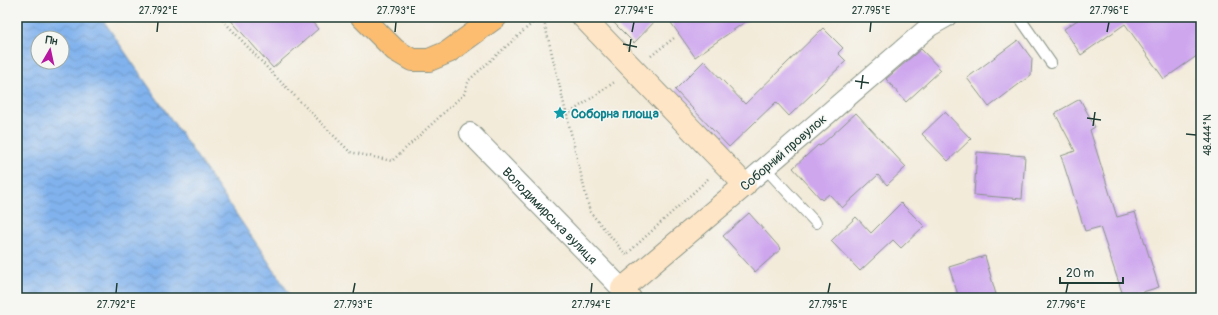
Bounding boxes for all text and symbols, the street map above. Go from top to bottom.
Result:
text: 27.792°E [139,5,177,17]
text: 27.793°E [377,5,415,17]
text: 27.794°E [615,5,653,17]
text: 27.795°E [852,5,890,17]
text: 27.796°E [1090,5,1128,17]
north arrow [30,30,70,70]
text: Пн [44,33,59,48]
place icon: Соборна площа [552,105,568,121]
place label: Соборна площа [571,106,659,122]
street label: Соборний провулок [737,111,830,195]
text: 48.444°N [1202,114,1214,156]
street label: Володимирська вулиця [499,164,600,268]
scale bar [1060,259,1123,285]
text: 20 m [1066,266,1095,281]
text: 27.792°E [97,299,135,311]
text: 27.793°E [334,299,372,311]
text: 27.794°E [572,299,610,311]
text: 27.795°E [809,299,847,311]
text: 27.796°E [1047,299,1085,311]

